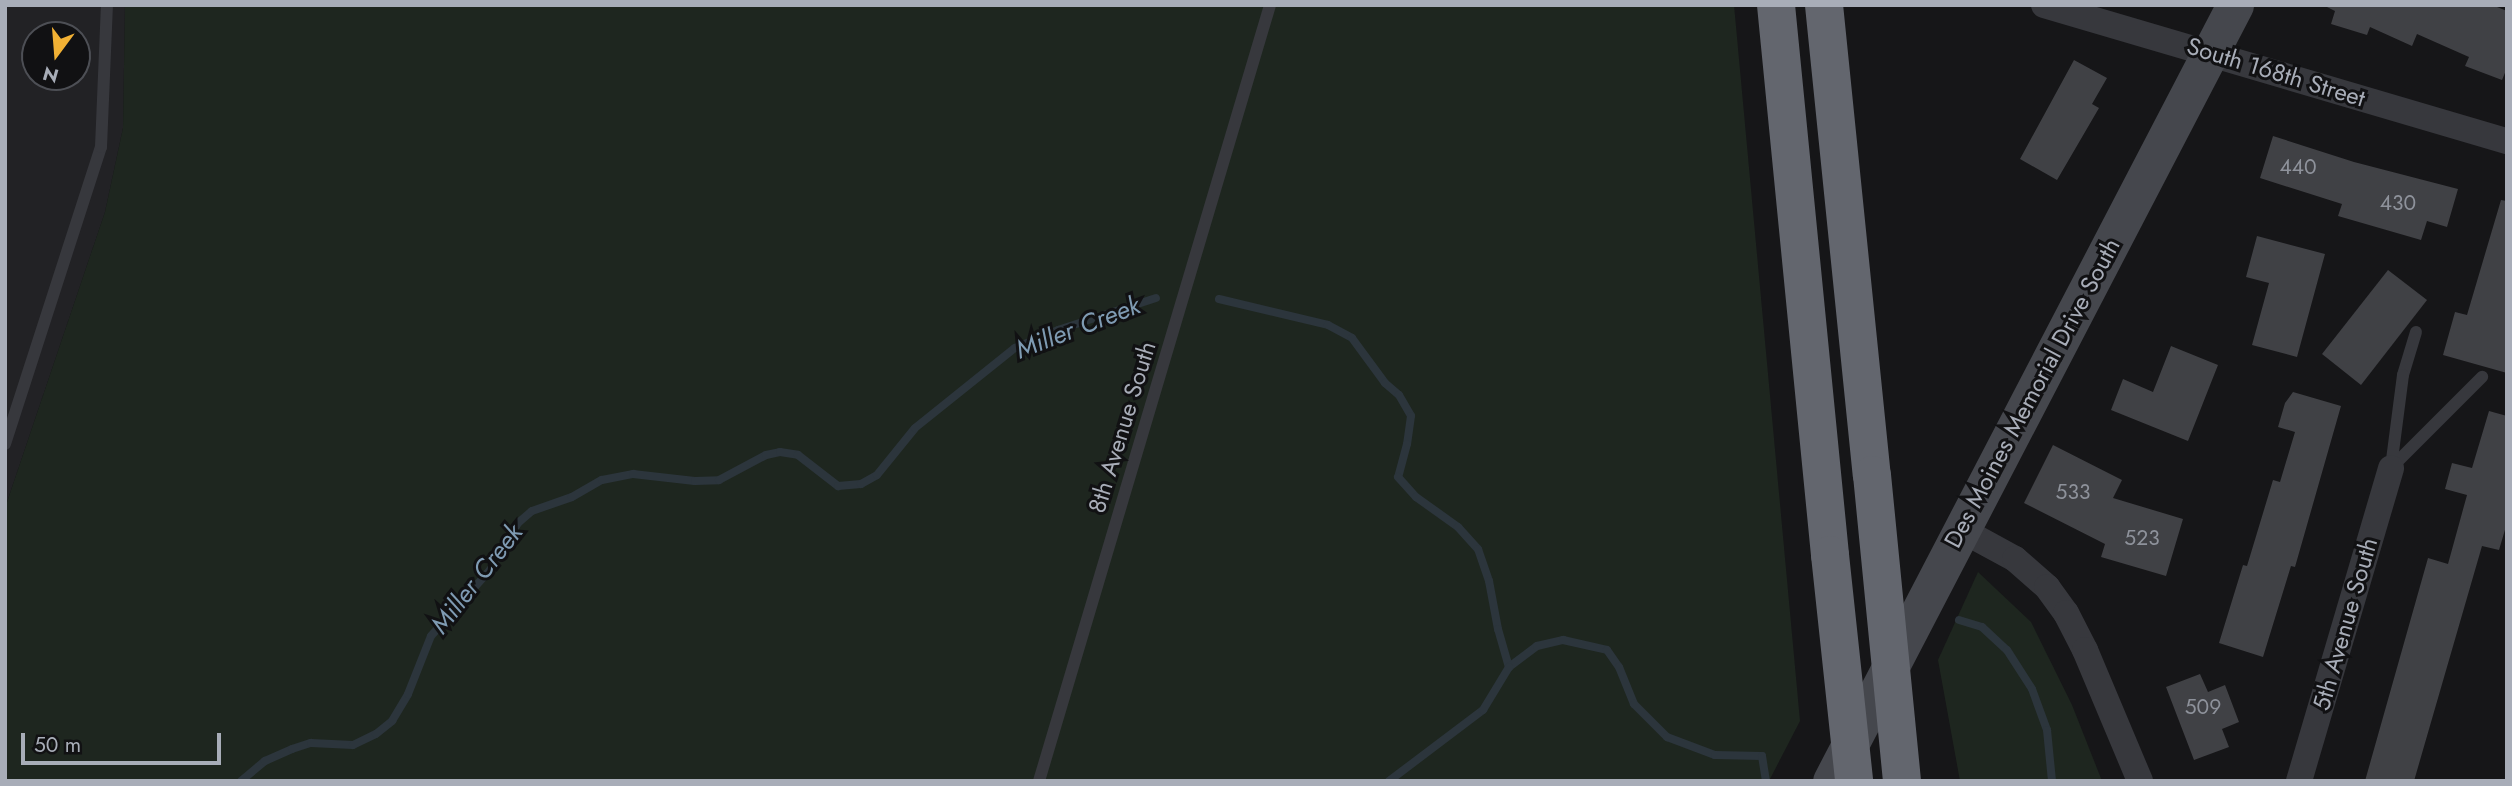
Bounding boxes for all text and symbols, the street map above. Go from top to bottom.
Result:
north arrow [21,21,91,91]
street label: South 168th Street [2183,31,2369,113]
text: N [40,60,62,90]
house number: 440 [2279,154,2317,180]
house number: 430 [2380,190,2416,216]
street label: Des Moines Memorial Drive South [1938,233,2126,553]
water label: Miller Creek [1011,290,1145,366]
street label: 8th Avenue South [1082,338,1162,516]
house number: 533 [2056,479,2090,505]
water label: Miller Creek [424,518,530,640]
house number: 523 [2124,525,2160,551]
street label: 5th Avenue South [2307,534,2383,714]
house number: 509 [2185,694,2221,720]
scale bar [24,720,224,764]
text: 50 m [34,730,81,760]

